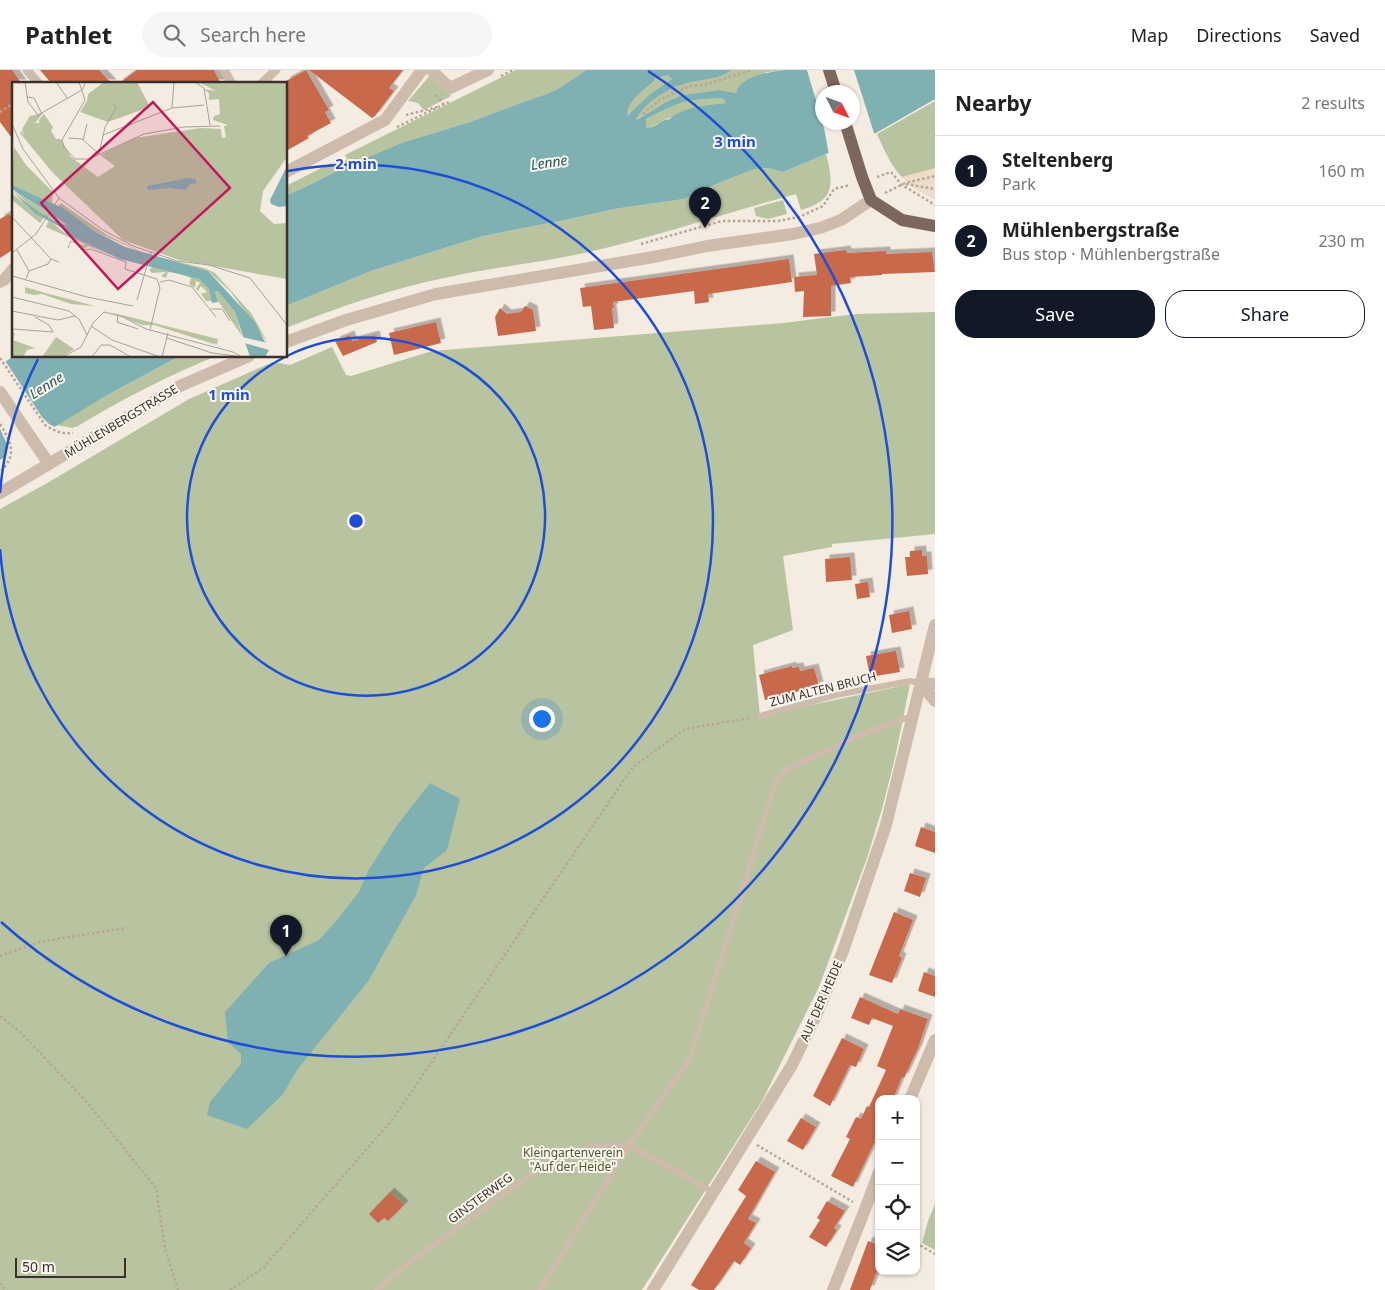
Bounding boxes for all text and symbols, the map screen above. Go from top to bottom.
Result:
search box [142,12,492,57]
text: Pathlet [25,18,112,51]
icon: search [160,21,188,49]
text: Search here [200,22,306,48]
text: Map [1131,23,1168,47]
text: Directions [1196,23,1282,47]
text: Saved [1310,23,1360,47]
inset map [12,82,288,358]
north arrow [815,85,860,130]
text: Nearby [955,89,1031,117]
text: 2 results [1301,92,1365,114]
text: 3 min [714,131,756,151]
text: Steltenberg [1002,147,1113,173]
water label: Lenne [529,150,569,174]
text: 2 min [335,153,377,173]
text: 1 [966,160,976,182]
text: 160 m [1318,160,1365,182]
text: Park [1002,173,1036,195]
pin: 2 [689,187,721,228]
text: Mühlenbergstraße [1002,217,1180,243]
text: 2 [966,230,976,252]
text: 230 m [1318,230,1365,252]
text: Bus stop · Mühlenbergstraße [1002,243,1220,265]
button: Save [955,290,1155,338]
button: Share [1165,290,1365,338]
water label: Lenne [25,367,67,403]
street label: MÜHLENBERGSTRASSE [61,380,181,462]
text: 1 min [208,384,250,404]
centre of rings [347,512,365,530]
street label: ZUM ALTEN BRUCH [768,668,878,710]
your location [529,706,555,732]
pin: 1 [270,915,302,956]
street label: AUF DER HEIDE [796,958,846,1044]
map controls [875,1095,920,1275]
button: + [875,1095,920,1140]
button: − [875,1140,920,1185]
park label: Kleingartenverein "Auf der Heide" [523,1144,623,1175]
street label: GINSTERWEG [444,1169,516,1227]
button: locate [875,1185,920,1230]
button: layers [875,1230,920,1275]
scale bar [15,1255,126,1278]
text: 50 m [22,1257,55,1276]

